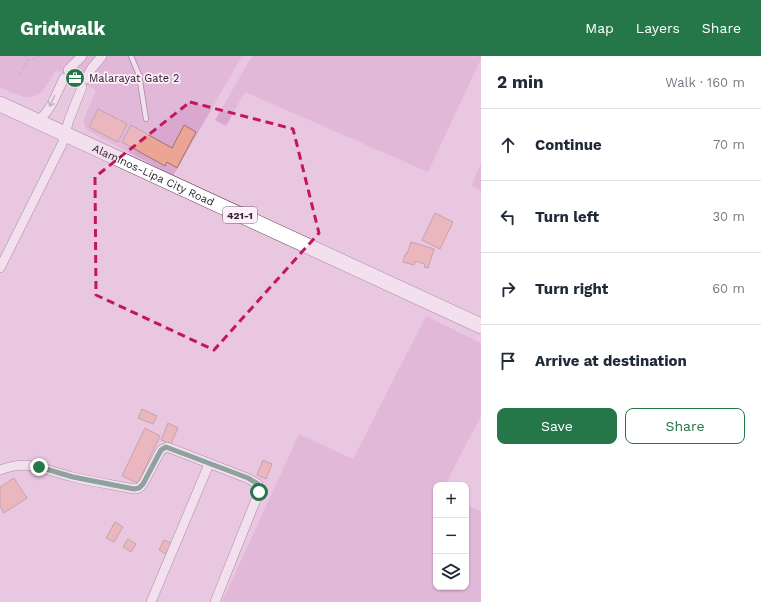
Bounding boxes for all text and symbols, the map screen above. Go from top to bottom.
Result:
text: Gridwalk [20,17,105,40]
text: Map [585,20,614,36]
text: Layers [636,20,680,36]
text: Share [702,20,741,36]
office icon: Malarayat Gate 2 [64,67,86,89]
place label: Malarayat Gate 2 [89,72,179,85]
text: 2 min [497,72,543,92]
text: Walk · 160 m [665,75,745,90]
one-way arrow [48,94,56,106]
icon: ahead [497,134,519,156]
text: Continue [535,136,602,154]
text: 70 m [713,137,745,152]
street label: Alaminos-Lipa City Road [91,141,216,208]
icon: left [497,206,519,228]
road number: 421-1 [223,207,257,223]
text: Turn left [535,208,599,226]
text: 30 m [713,209,745,224]
icon: right [497,278,519,300]
text: Turn right [535,280,608,298]
text: 60 m [712,281,745,296]
icon: arrive [497,350,519,372]
text: Arrive at destination [535,352,687,370]
button: Save [497,408,617,444]
button: Share [625,408,745,444]
route end [30,458,48,476]
map controls [433,482,469,590]
button: + [433,482,469,518]
route start [250,483,268,501]
button: − [433,518,469,554]
button: layers [433,554,469,590]

